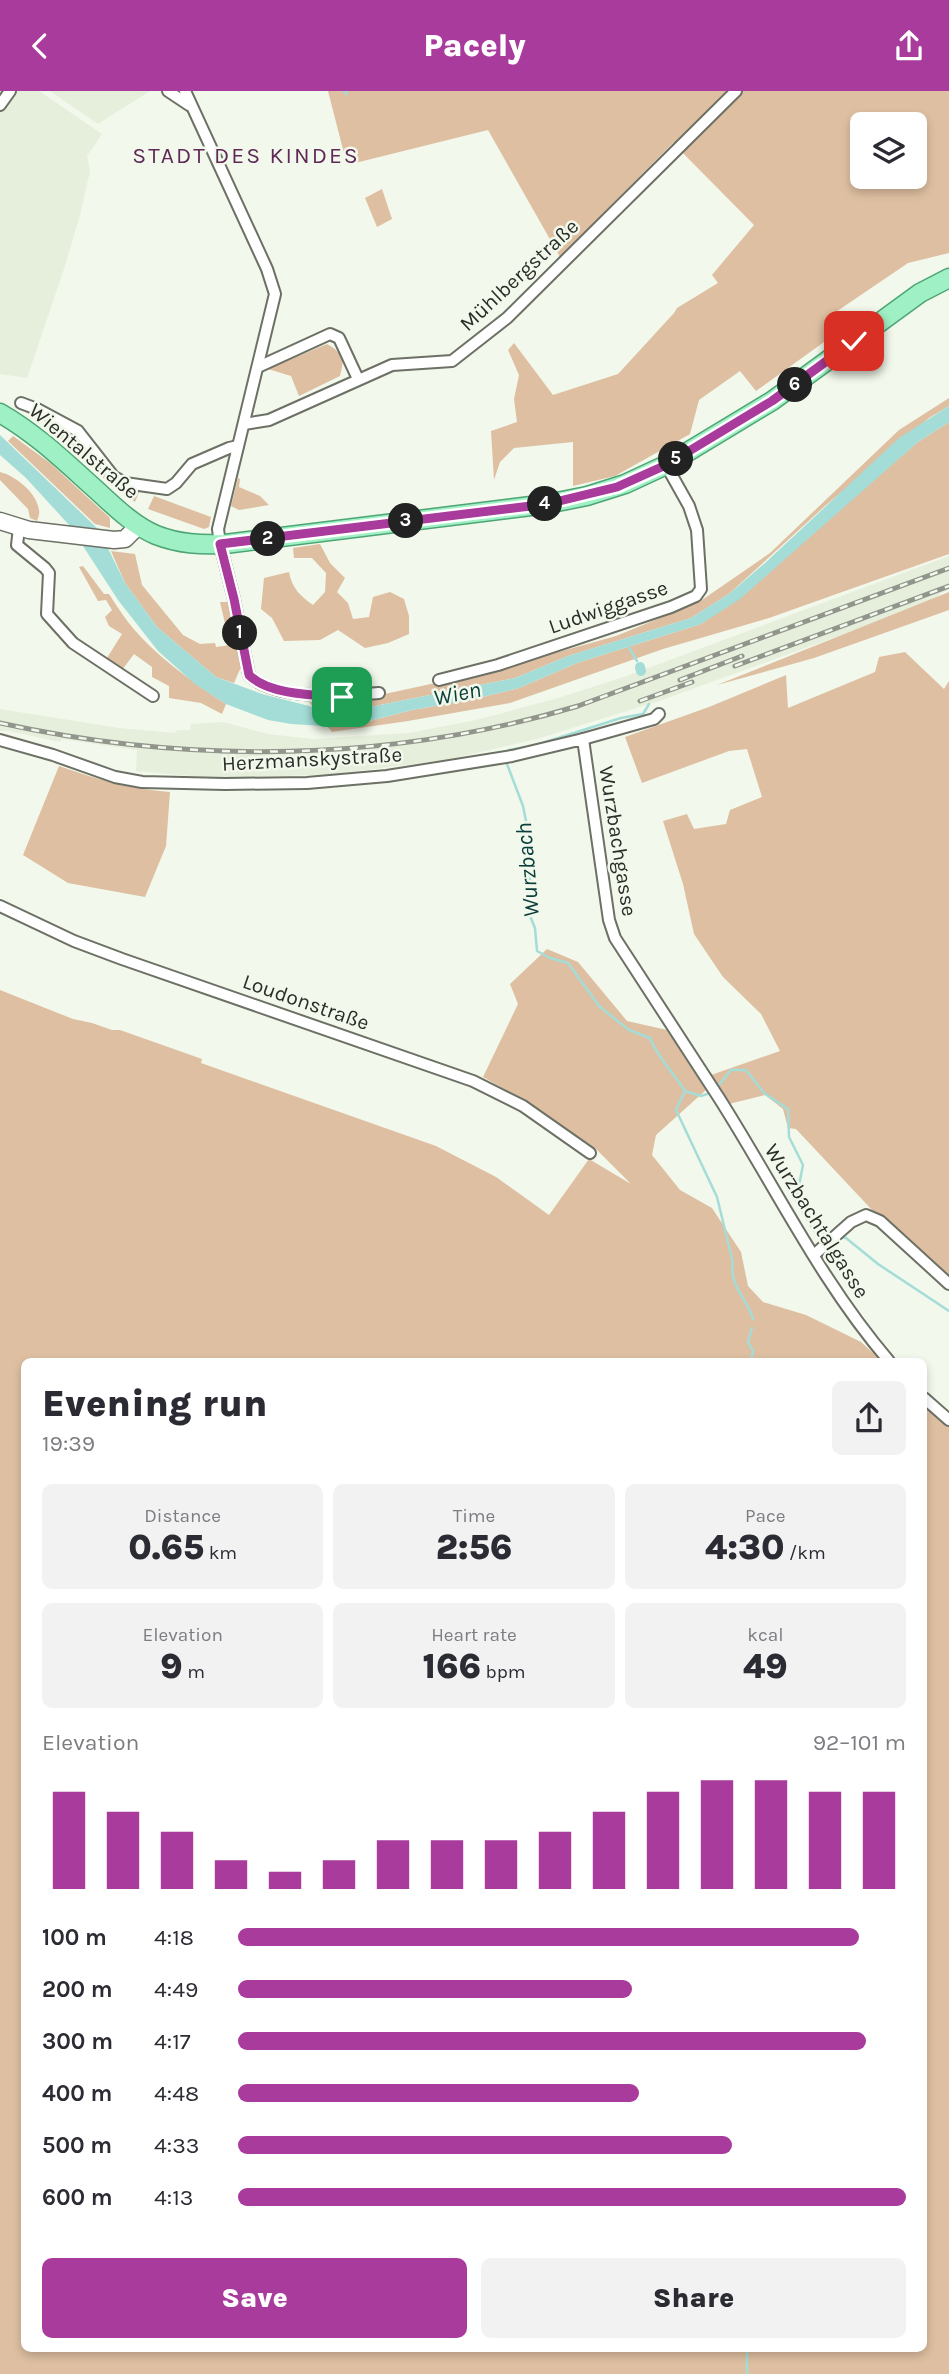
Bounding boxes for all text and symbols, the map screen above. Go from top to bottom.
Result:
icon: back [21,27,59,65]
text: Pacely [423,27,526,64]
icon: share [890,27,928,65]
map controls [850,112,927,189]
button: layers [850,112,927,189]
district label: STADT DES KINDES [132,142,360,169]
street label: Mühlbergstraße [455,214,583,336]
pin [824,311,884,371]
icon: check [835,322,873,360]
pin: 6 [778,367,812,403]
text: 6 [789,373,800,395]
street label: Wientalstraße [24,398,144,504]
pin: 5 [658,441,694,477]
text: 5 [670,447,681,469]
pin: 4 [528,487,562,521]
text: 4 [539,492,550,514]
pin: 3 [388,503,424,539]
text: 3 [400,509,411,531]
pin: 2 [250,521,286,557]
text: 2 [262,527,273,549]
street label: Ludwiggasse [545,575,671,639]
pin: 1 [222,615,258,651]
text: 1 [236,621,243,643]
pin [312,667,372,727]
water label: Wien [431,676,483,711]
icon: arrive [323,678,361,716]
street label: Herzmanskystraße [221,742,403,776]
street label: Wurzbachgasse [594,764,642,918]
water label: Wurzbach [510,821,545,918]
street label: Loudonstraße [240,969,372,1035]
street label: Wurzbachtalgasse [760,1139,874,1303]
text: Evening run [42,1381,267,1426]
button: share [832,1381,906,1455]
text: 19:39 [42,1430,95,1457]
text: Distance [144,1505,221,1527]
text: Time [453,1505,495,1527]
text: Pace [745,1505,786,1527]
text: 0.65 [128,1527,204,1568]
text: 2:56 [436,1527,512,1568]
text: 4:30 [705,1527,785,1568]
text: km [204,1542,237,1564]
text: /km [785,1542,826,1564]
text: Elevation [142,1624,223,1646]
text: Heart rate [431,1624,517,1646]
text: kcal [747,1624,783,1646]
text: 9 [160,1646,183,1687]
text: 166 [422,1646,481,1687]
text: 49 [743,1646,788,1687]
text: m [183,1661,205,1683]
text: bpm [481,1661,526,1683]
text: Elevation [42,1729,139,1756]
text: 92–101 m [813,1729,906,1756]
text: 100 m [42,1924,107,1951]
text: 4:18 [154,1924,194,1951]
text: 200 m [42,1976,113,2003]
text: 4:49 [154,1976,198,2003]
text: 300 m [42,2028,113,2055]
text: 4:17 [154,2028,191,2055]
text: 400 m [42,2080,112,2107]
text: 4:48 [154,2080,199,2107]
text: 500 m [42,2132,112,2159]
text: 4:33 [154,2132,199,2159]
text: 600 m [42,2184,113,2211]
text: 4:13 [154,2184,193,2211]
button: Save [42,2258,467,2338]
button: Share [481,2258,906,2338]

